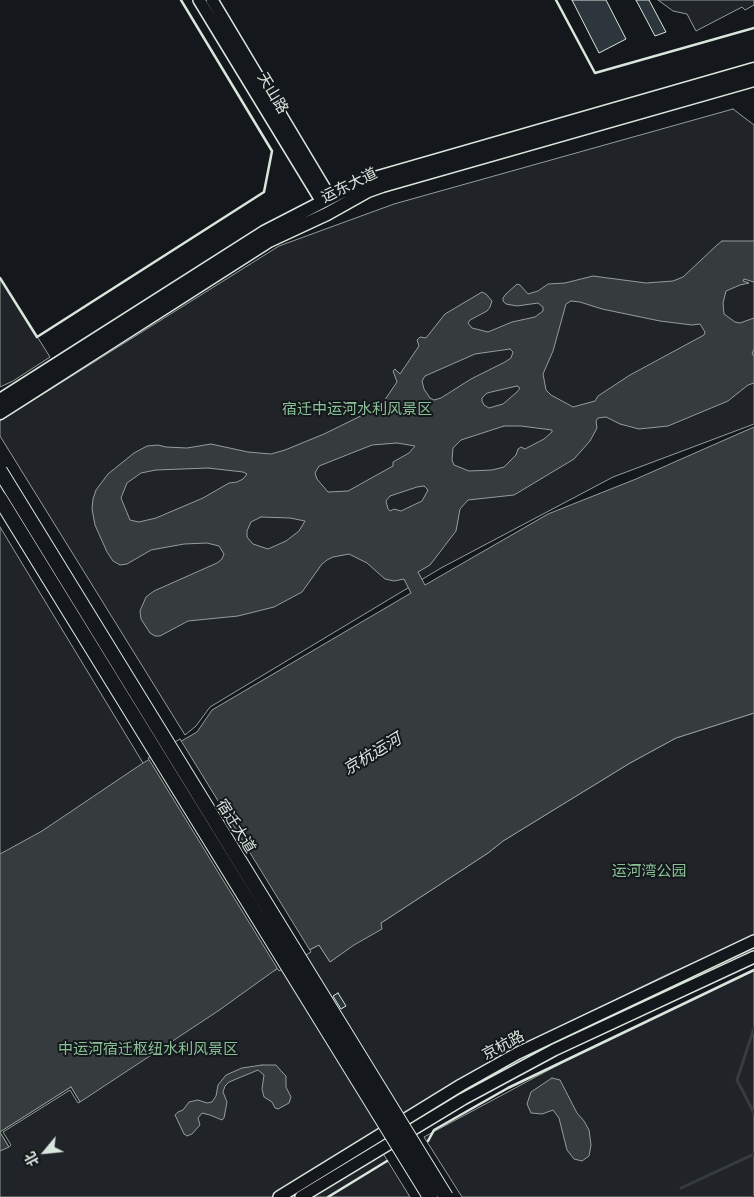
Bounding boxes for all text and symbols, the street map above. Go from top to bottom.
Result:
street label: 天山路 [254,69,292,117]
street label: 运东大道 [318,164,380,206]
park label: 宿迁中运河水利风景区 [282,400,432,418]
water label: 京杭运河 [340,729,404,779]
street label: 宿迁大道 [212,796,260,856]
park label: 运河湾公园 [612,862,686,880]
street label: 京杭路 [479,1026,527,1064]
park label: 中运河宿迁枢纽水利风景区 [58,1040,238,1058]
north arrow [20,1127,70,1177]
text: 北 [21,1149,42,1169]

